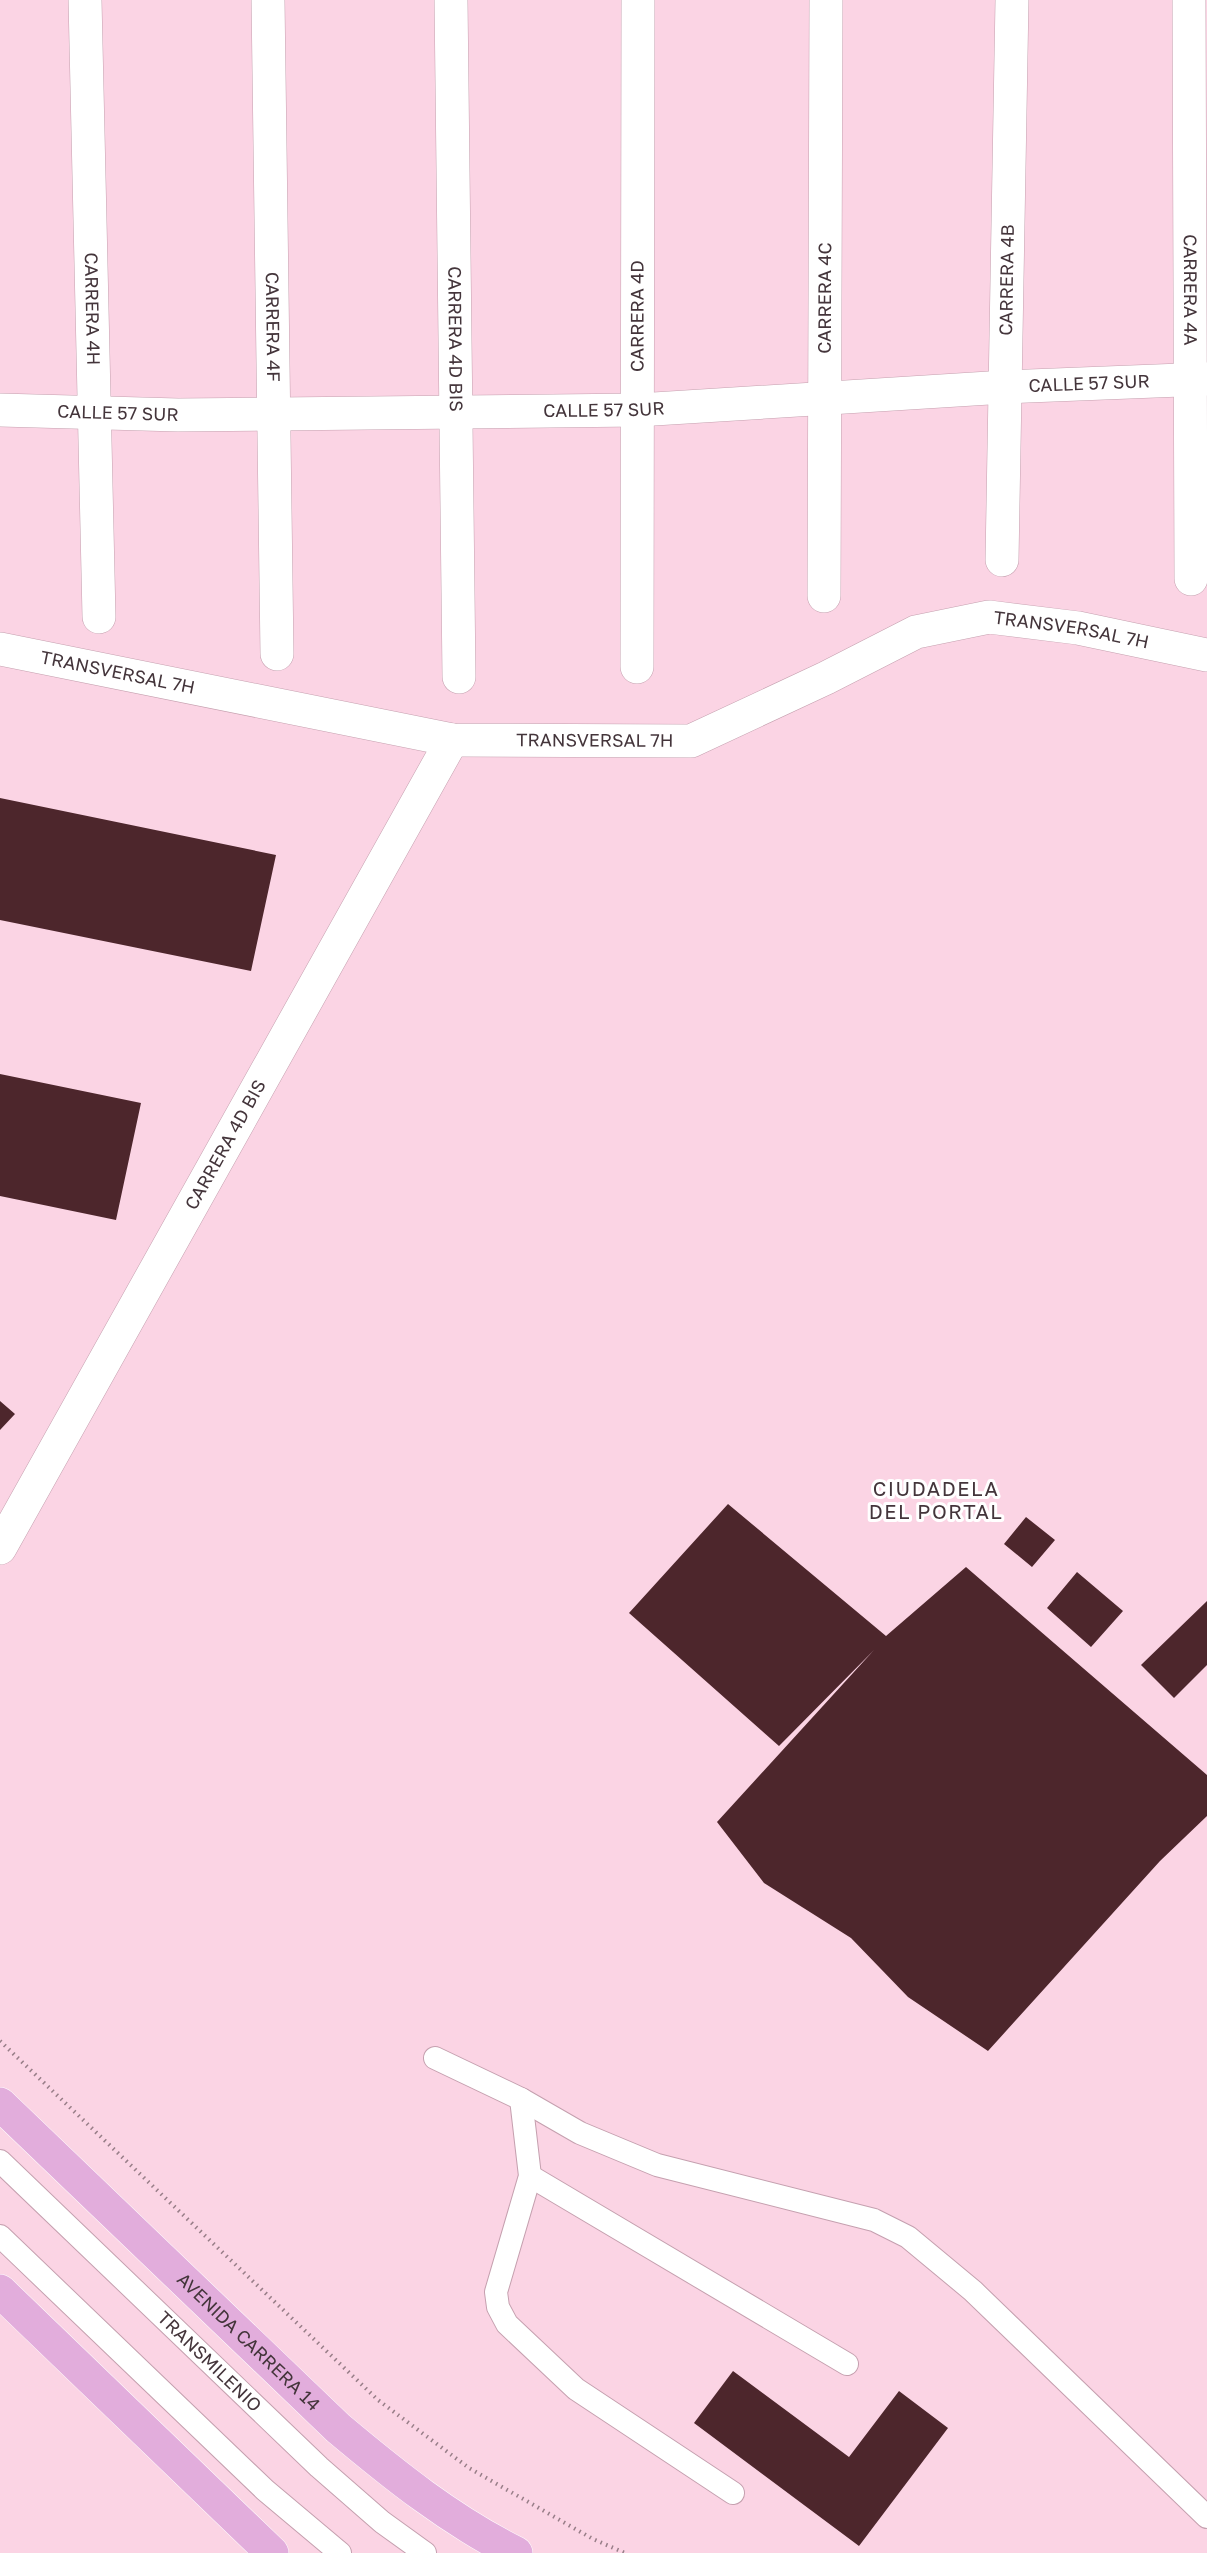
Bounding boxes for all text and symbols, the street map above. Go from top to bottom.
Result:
street label: CARRERA 4B [994,224,1018,336]
street label: CARRERA 4A [1180,234,1202,346]
street label: CARRERA 4C [813,242,835,354]
street label: CARRERA 4H [81,252,105,366]
street label: CARRERA 4D [625,260,648,372]
street label: CARRERA 4D BIS [444,266,468,412]
street label: CARRERA 4F [262,272,285,382]
street label: CALLE 57 SUR [1028,369,1150,396]
street label: CALLE 57 SUR [543,396,665,421]
street label: CALLE 57 SUR [57,400,179,425]
street label: TRANSVERSAL 7H [993,606,1151,653]
street label: TRANSVERSAL 7H [39,645,197,698]
street label: TRANSVERSAL 7H [516,728,674,751]
street label: CARRERA 4D BIS [180,1075,270,1213]
district label: CIUDADELA DEL PORTAL [869,1476,1003,1523]
street label: AVENIDA CARRERA 14 [173,2268,325,2415]
street label: TRANSMILENIO [153,2306,267,2416]

